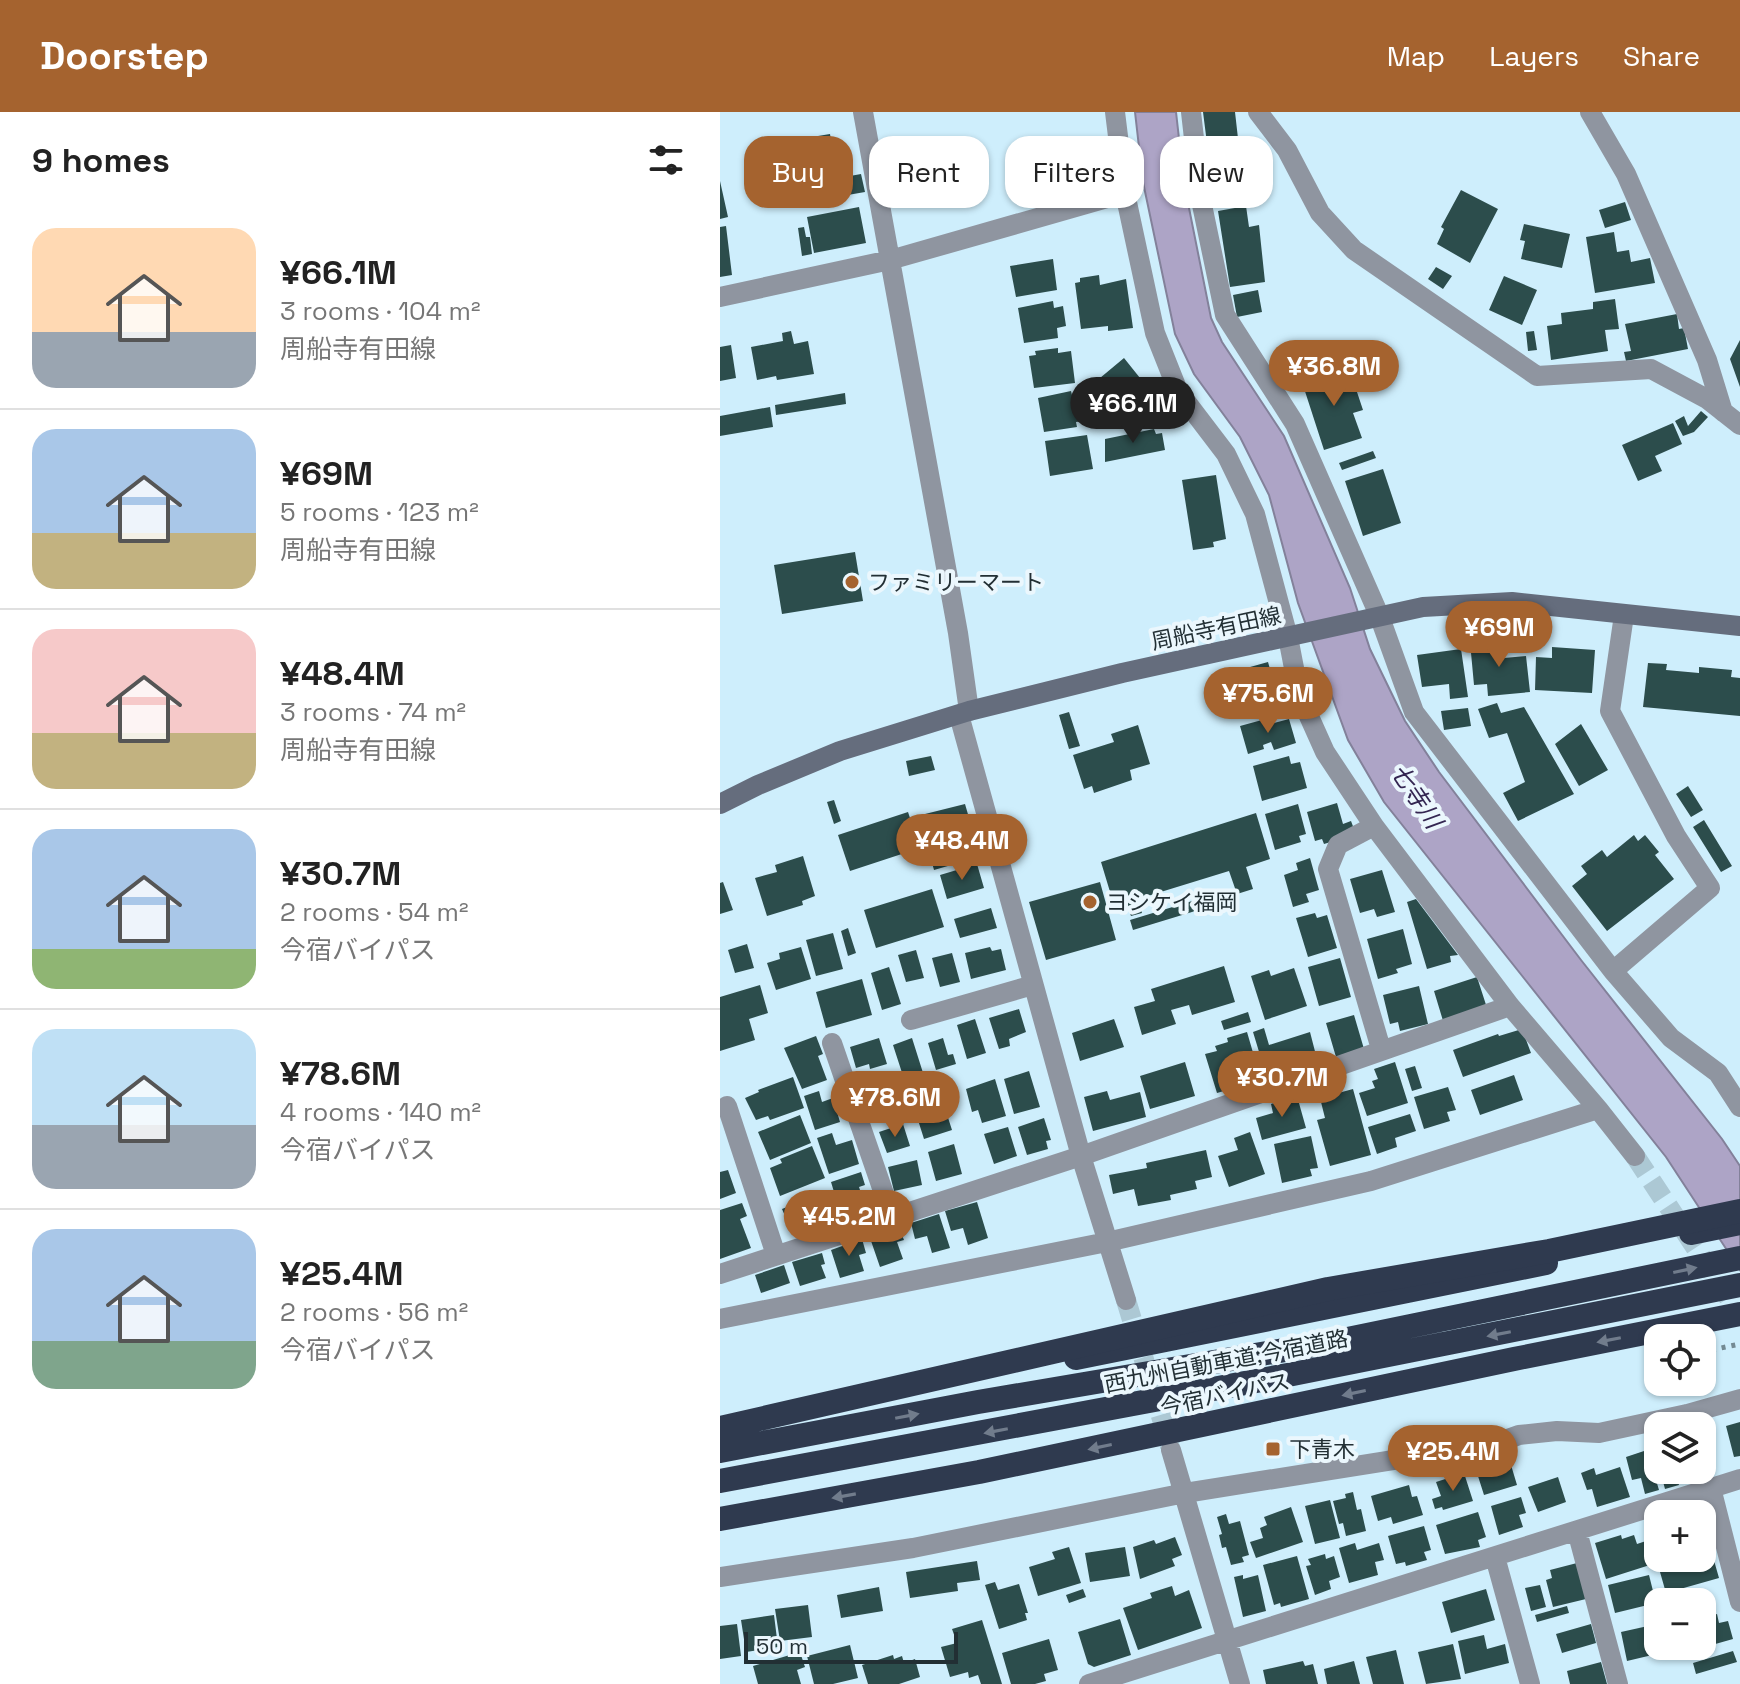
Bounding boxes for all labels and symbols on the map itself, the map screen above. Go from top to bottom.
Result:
pin: ¥36.8M [1269,340,1399,408]
pin: ¥66.1M [1068,377,1198,445]
place label: ファミリーマート [868,568,1044,596]
marker: ファミリーマート [843,573,861,591]
street label: 周船寺有田線 [1149,601,1283,655]
pin: ¥69M [1452,601,1546,669]
pin: ¥75.6M [1203,667,1333,735]
water label: 七寺川 [1383,757,1451,837]
pin: ¥48.4M [897,814,1027,882]
place label: ヨシケイ福岡 [1106,888,1238,916]
marker: ヨシケイ福岡 [1081,893,1099,911]
pin: ¥30.7M [1217,1051,1347,1119]
pin: ¥78.6M [830,1071,960,1139]
pin: ¥45.2M [784,1190,914,1258]
one-way arrow [1673,1263,1698,1276]
street label: 西九州自動車道;今宿道路 [1102,1324,1350,1398]
one-way arrow [1486,1329,1511,1341]
one-way arrow [1596,1334,1621,1347]
street label: 今宿バイパス [1158,1367,1292,1421]
one-way arrow [1341,1387,1366,1400]
one-way arrow [895,1409,920,1422]
one-way arrow [984,1425,1009,1438]
pin: ¥25.4M [1388,1425,1518,1493]
place label: 下青木 [1289,1435,1355,1463]
marker: 下青木 [1264,1440,1282,1458]
one-way arrow [1087,1441,1112,1454]
one-way arrow [832,1491,857,1503]
scale bar [744,1628,958,1664]

